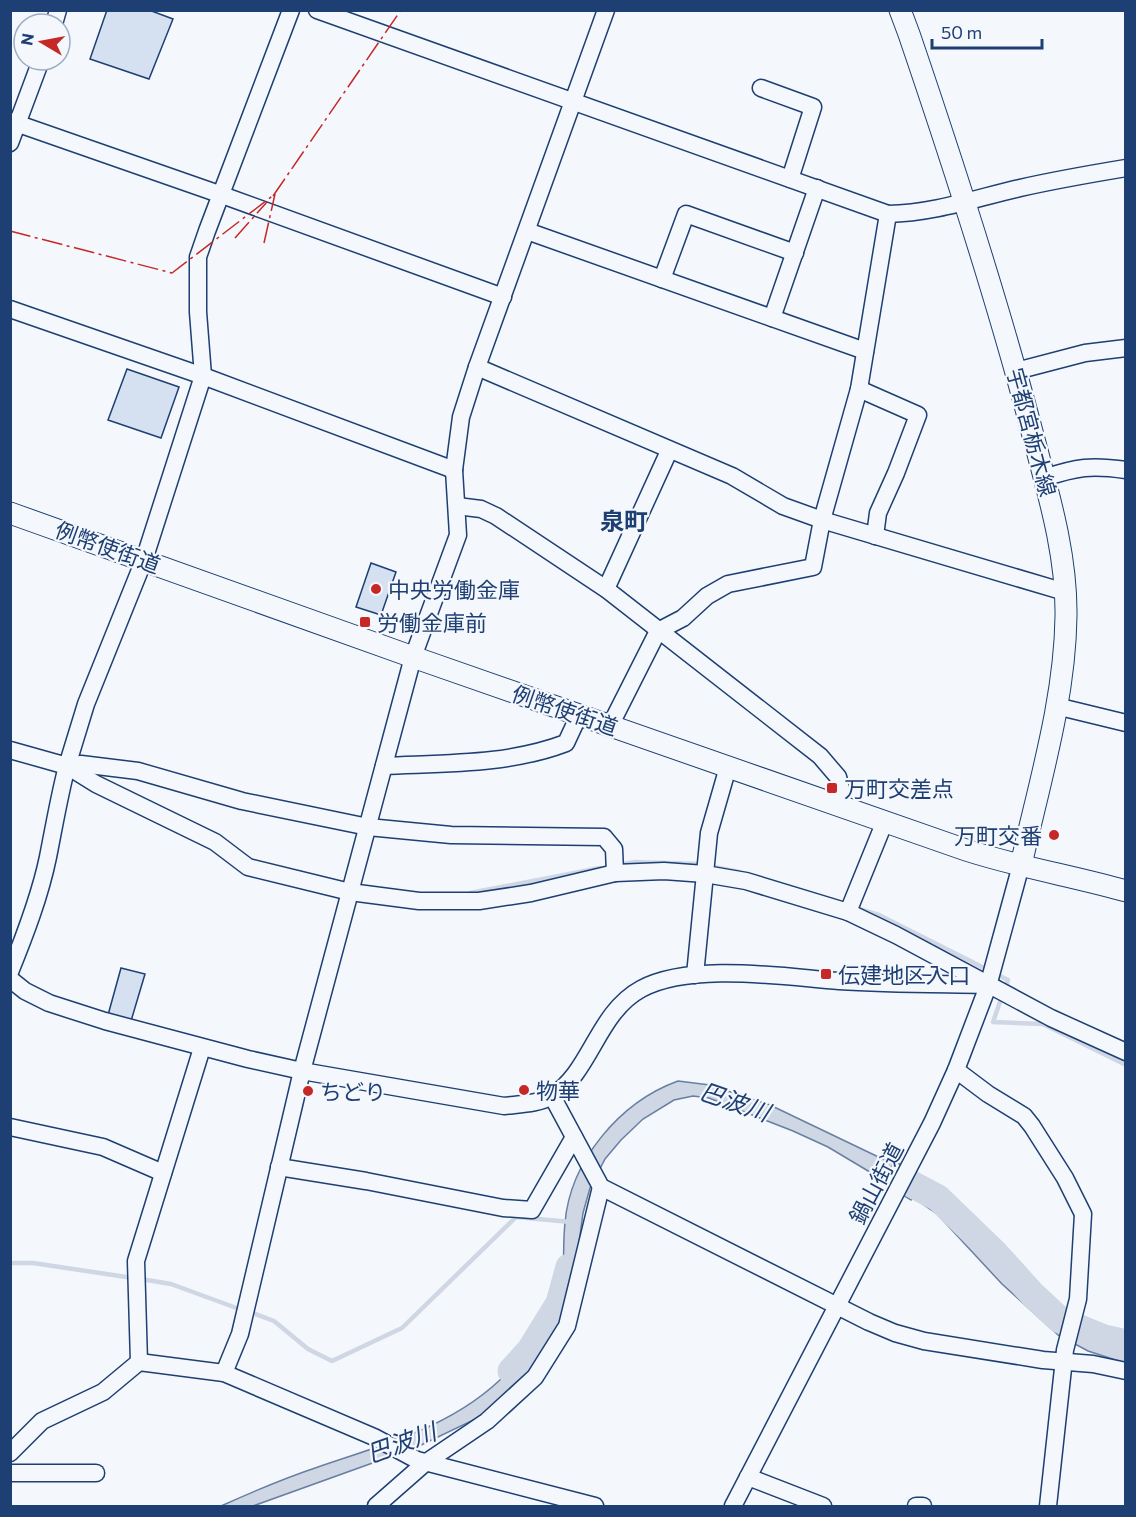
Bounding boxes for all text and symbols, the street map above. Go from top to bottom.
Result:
north arrow [12,12,72,72]
scale bar [932,12,1042,50]
text: 50 m [941,21,982,43]
text: N [16,32,37,47]
street label: 宇都宮栃木線 [1002,365,1062,499]
district label: 泉町 [600,506,648,535]
street label: 例幣使街道 [52,516,164,578]
place label: 中央労働金庫 [388,576,520,603]
marker: 中央労働金庫 [369,582,383,596]
place label: 労働金庫前 [377,609,487,636]
marker: 労働金庫前 [358,615,372,629]
street label: 例幣使街道 [509,679,621,741]
place label: 万町交差点 [844,775,954,802]
marker: 万町交差点 [825,781,839,795]
place label: 万町交番 [954,822,1042,849]
marker: 万町交番 [1047,828,1061,842]
place label: 伝建地区入口 [838,961,970,988]
marker: 伝建地区入口 [819,967,833,981]
water label: 巴波川 [696,1076,777,1127]
place label: 物華 [536,1077,580,1104]
place label: ちどり [320,1078,386,1105]
marker: 物華 [517,1083,531,1097]
marker: ちどり [301,1084,315,1098]
street label: 鍋山街道 [843,1138,909,1228]
water label: 巴波川 [362,1415,443,1468]

